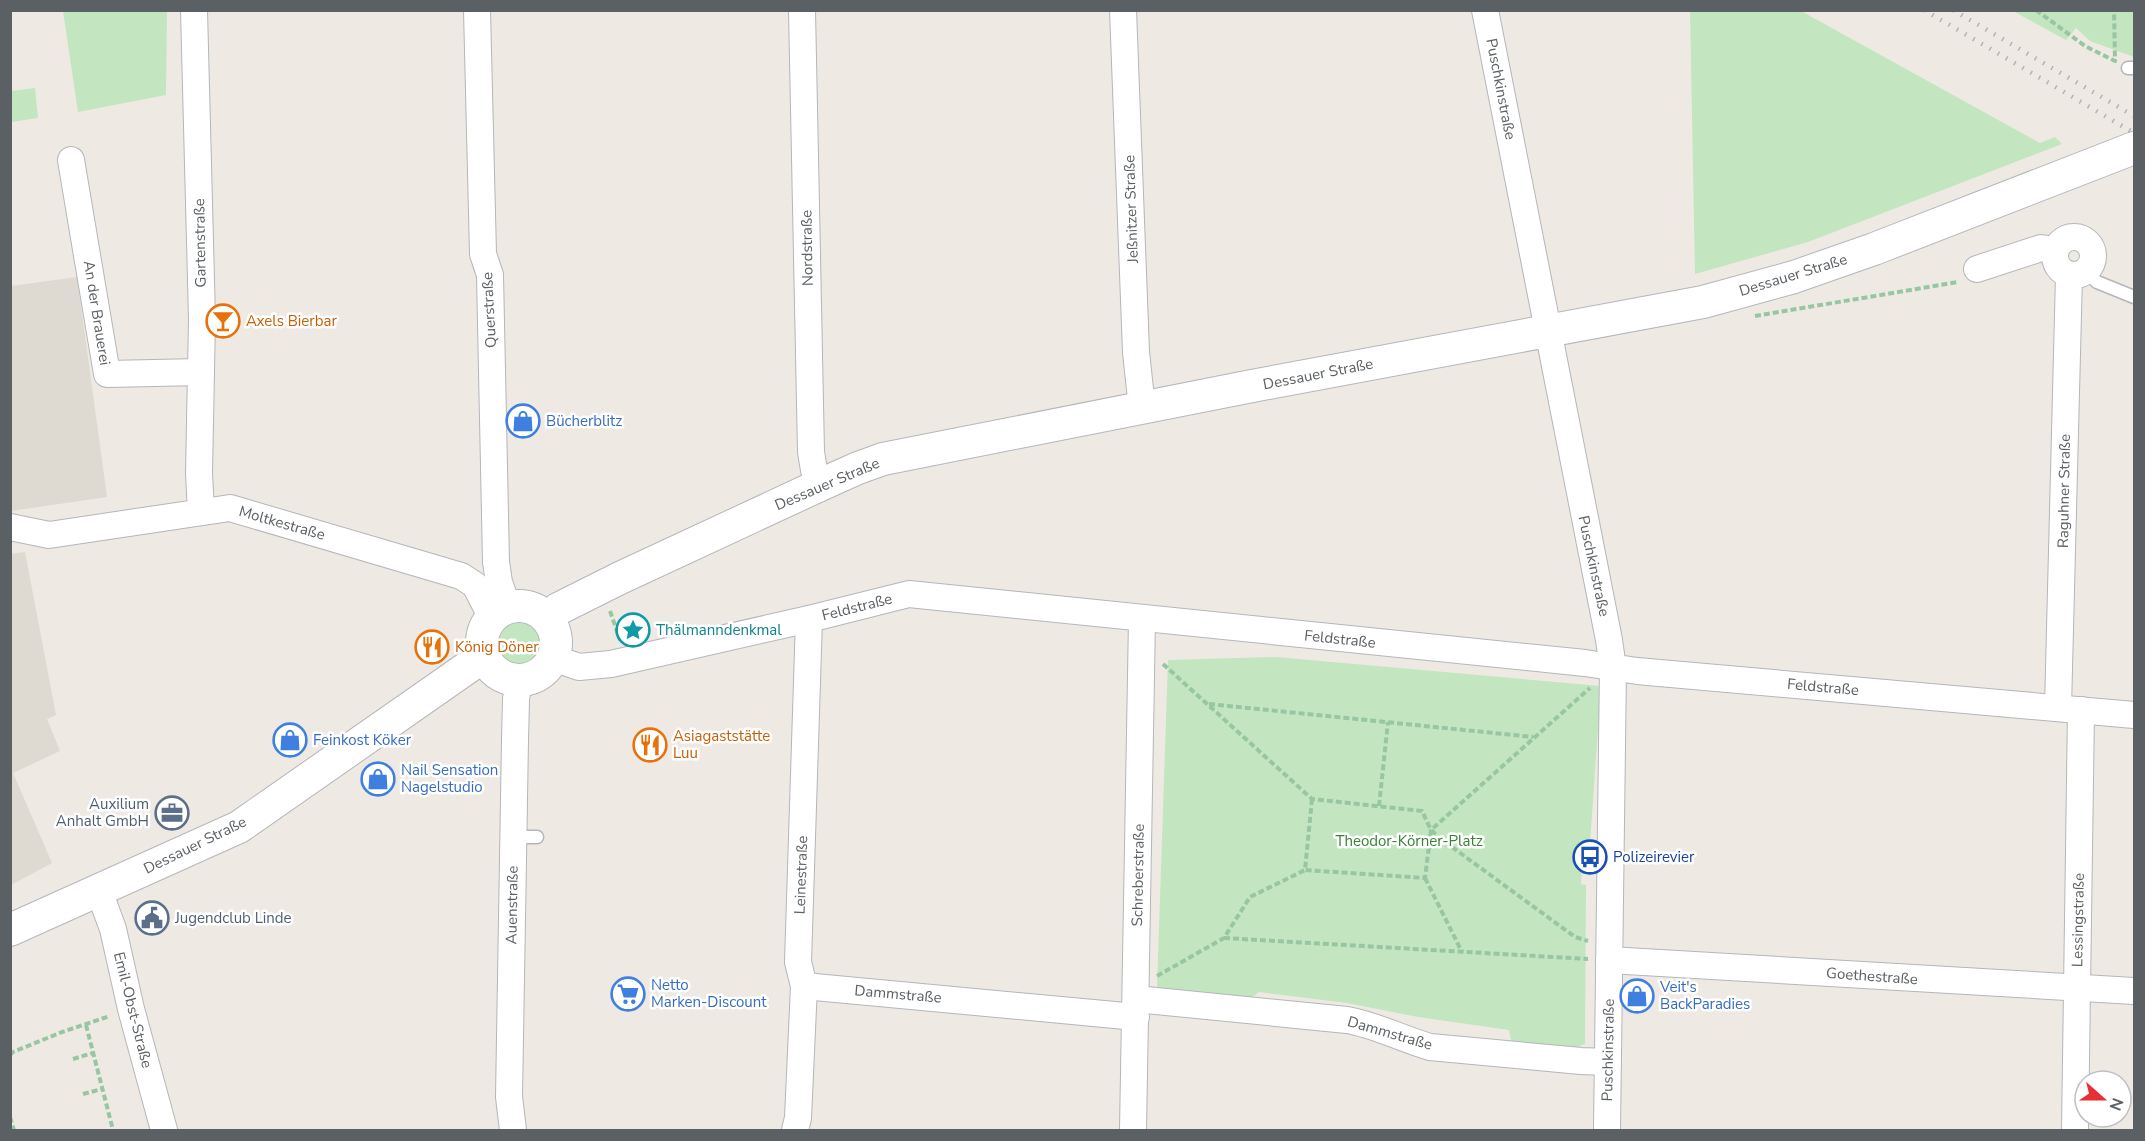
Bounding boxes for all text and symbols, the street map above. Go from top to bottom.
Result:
street label: Puschkinstraße [1481,37,1521,141]
street label: Jeßnitzer Straße [1119,155,1143,264]
street label: Gartenstraße [189,198,211,288]
street label: Nordstraße [796,210,818,286]
street label: Dessauer Straße [1737,249,1849,301]
street label: An der Brauerei [79,259,115,367]
street label: Querstraße [477,271,501,348]
bar icon: Axels Bierbar [205,303,241,339]
place label: Axels Bierbar [246,311,337,331]
street label: Dessauer Straße [1261,353,1375,395]
shop icon: Bücherblitz [505,403,541,439]
place label: Bücherblitz [546,411,622,431]
street label: Raguhner Straße [2053,434,2075,548]
street label: Dessauer Straße [772,453,882,515]
street label: Moltkestraße [237,501,327,545]
street label: Puschkinstraße [1574,514,1614,618]
street label: Feldstraße [820,589,894,625]
place icon: Thälmanndenkmal [615,612,651,648]
place label: Thälmanndenkmal [656,620,782,640]
street label: Feldstraße [1303,625,1377,653]
restaurant icon: König Döner [414,629,450,665]
place label: König Döner [455,637,539,657]
street label: Feldstraße [1786,674,1860,700]
shop icon: Feinkost Köker [272,722,308,758]
place label: Asiagaststätte Luu [673,726,770,763]
restaurant icon: Asiagaststätte Luu [632,727,668,763]
place label: Feinkost Köker [313,730,412,750]
place label: Nail Sensation Nagelstudio [401,760,498,797]
shop icon: Nail Sensation Nagelstudio [360,761,396,797]
place label: Auxilium Anhalt GmbH [56,794,149,831]
office icon: Auxilium Anhalt GmbH [154,795,190,831]
street label: Dessauer Straße [140,811,250,879]
street label: Schreberstraße [1127,823,1149,927]
park label: Theodor-Körner-Platz [1335,831,1483,851]
street label: Leinestraße [790,835,812,915]
bus stop icon: Polizeirevier [1572,839,1608,875]
place label: Polizeirevier [1613,847,1695,867]
street label: Auenstraße [501,865,523,945]
street label: Lessingstraße [2067,873,2089,967]
public building icon: Jugendclub Linde [134,900,170,936]
place label: Jugendclub Linde [174,908,292,928]
street label: Emil-Obst-Straße [109,950,157,1070]
street label: Goethestraße [1826,963,1919,989]
place label: Netto Marken-Discount [651,975,767,1012]
supermarket icon: Netto Marken-Discount [610,976,646,1012]
place label: Veit's BackParadies [1659,977,1750,1014]
shop icon: Veit's BackParadies [1619,978,1655,1014]
street label: Dammstraße [853,980,943,1008]
street label: Puschkinstraße [1597,998,1619,1102]
street label: Dammstraße [1345,1011,1435,1055]
north arrow [2073,1069,2133,1129]
text: N [2104,1094,2128,1114]

